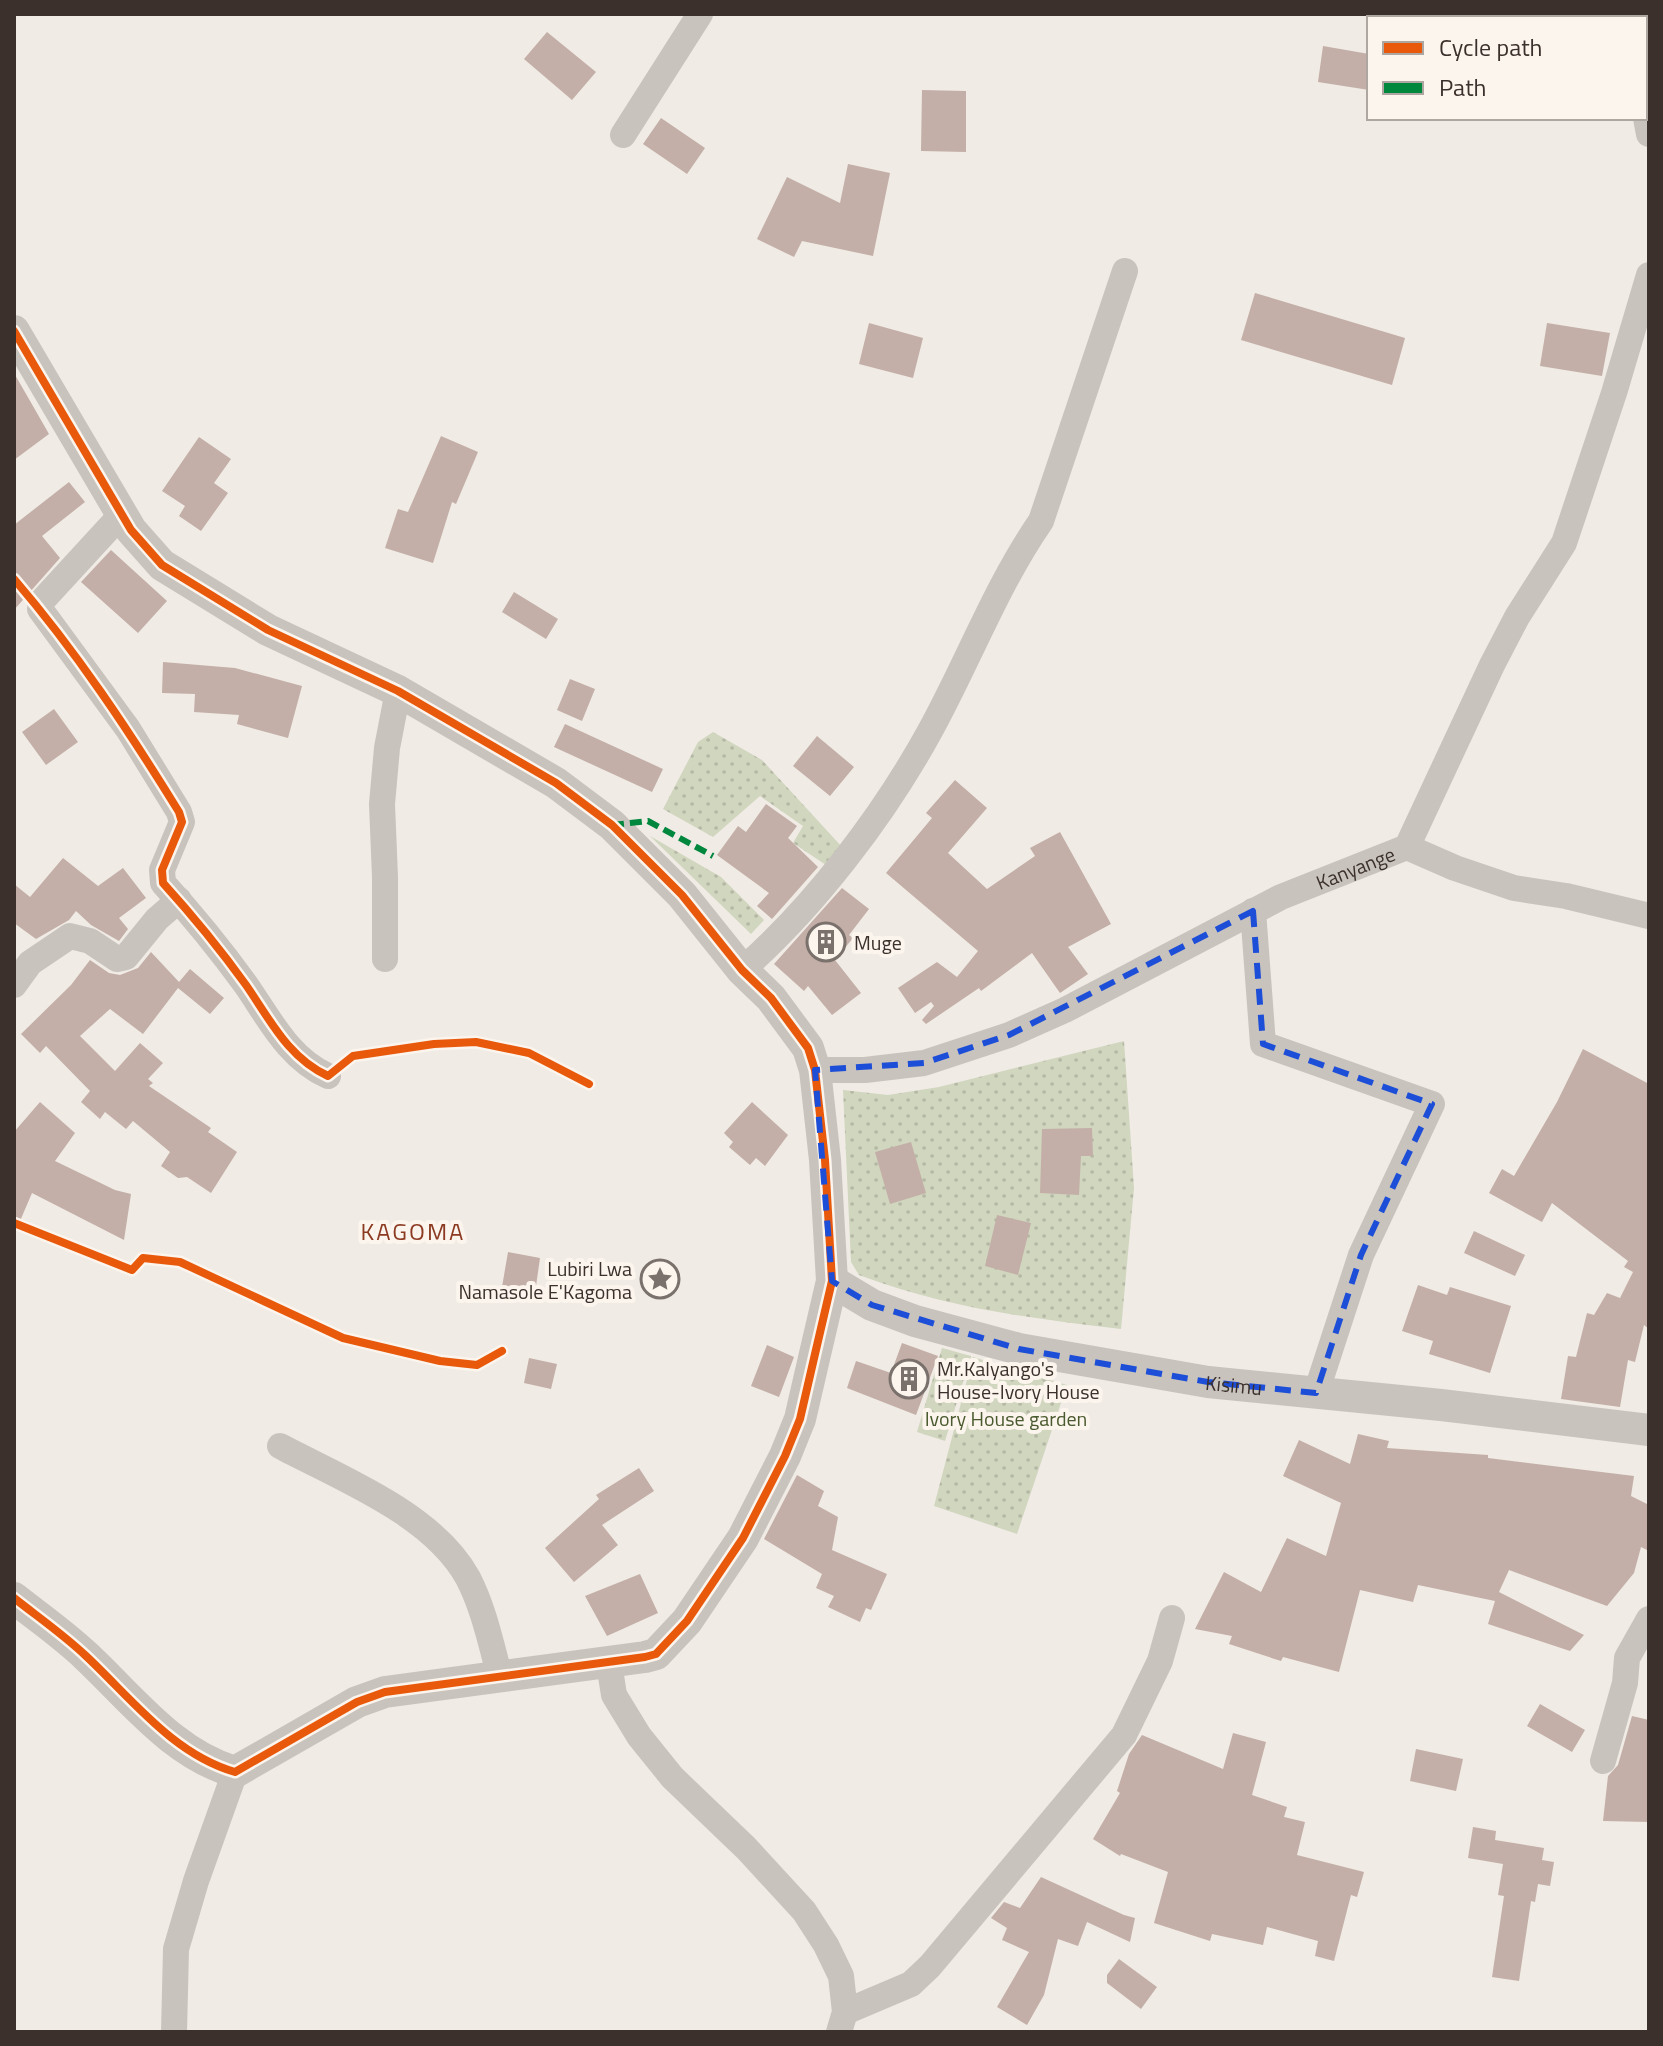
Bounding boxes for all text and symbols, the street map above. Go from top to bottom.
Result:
legend [1367,16,1647,120]
text: Cycle path [1439,29,1542,65]
text: Path [1439,69,1486,105]
street label: Kanyange [1311,838,1400,897]
building icon: Muge [805,921,847,963]
place label: Muge [854,927,902,958]
district label: KAGOMA [361,1213,465,1249]
place label: Lubiri Lwa Namasole E'Kagoma [459,1253,632,1307]
place icon: Lubiri Lwa Namasole E'Kagoma [639,1258,681,1300]
place label: Mr.Kalyango's House-Ivory House [937,1353,1100,1407]
building icon: Mr.Kalyango's House-Ivory House [888,1358,930,1400]
street label: Kisimu [1204,1366,1264,1403]
park label: Ivory House garden [925,1403,1087,1434]

